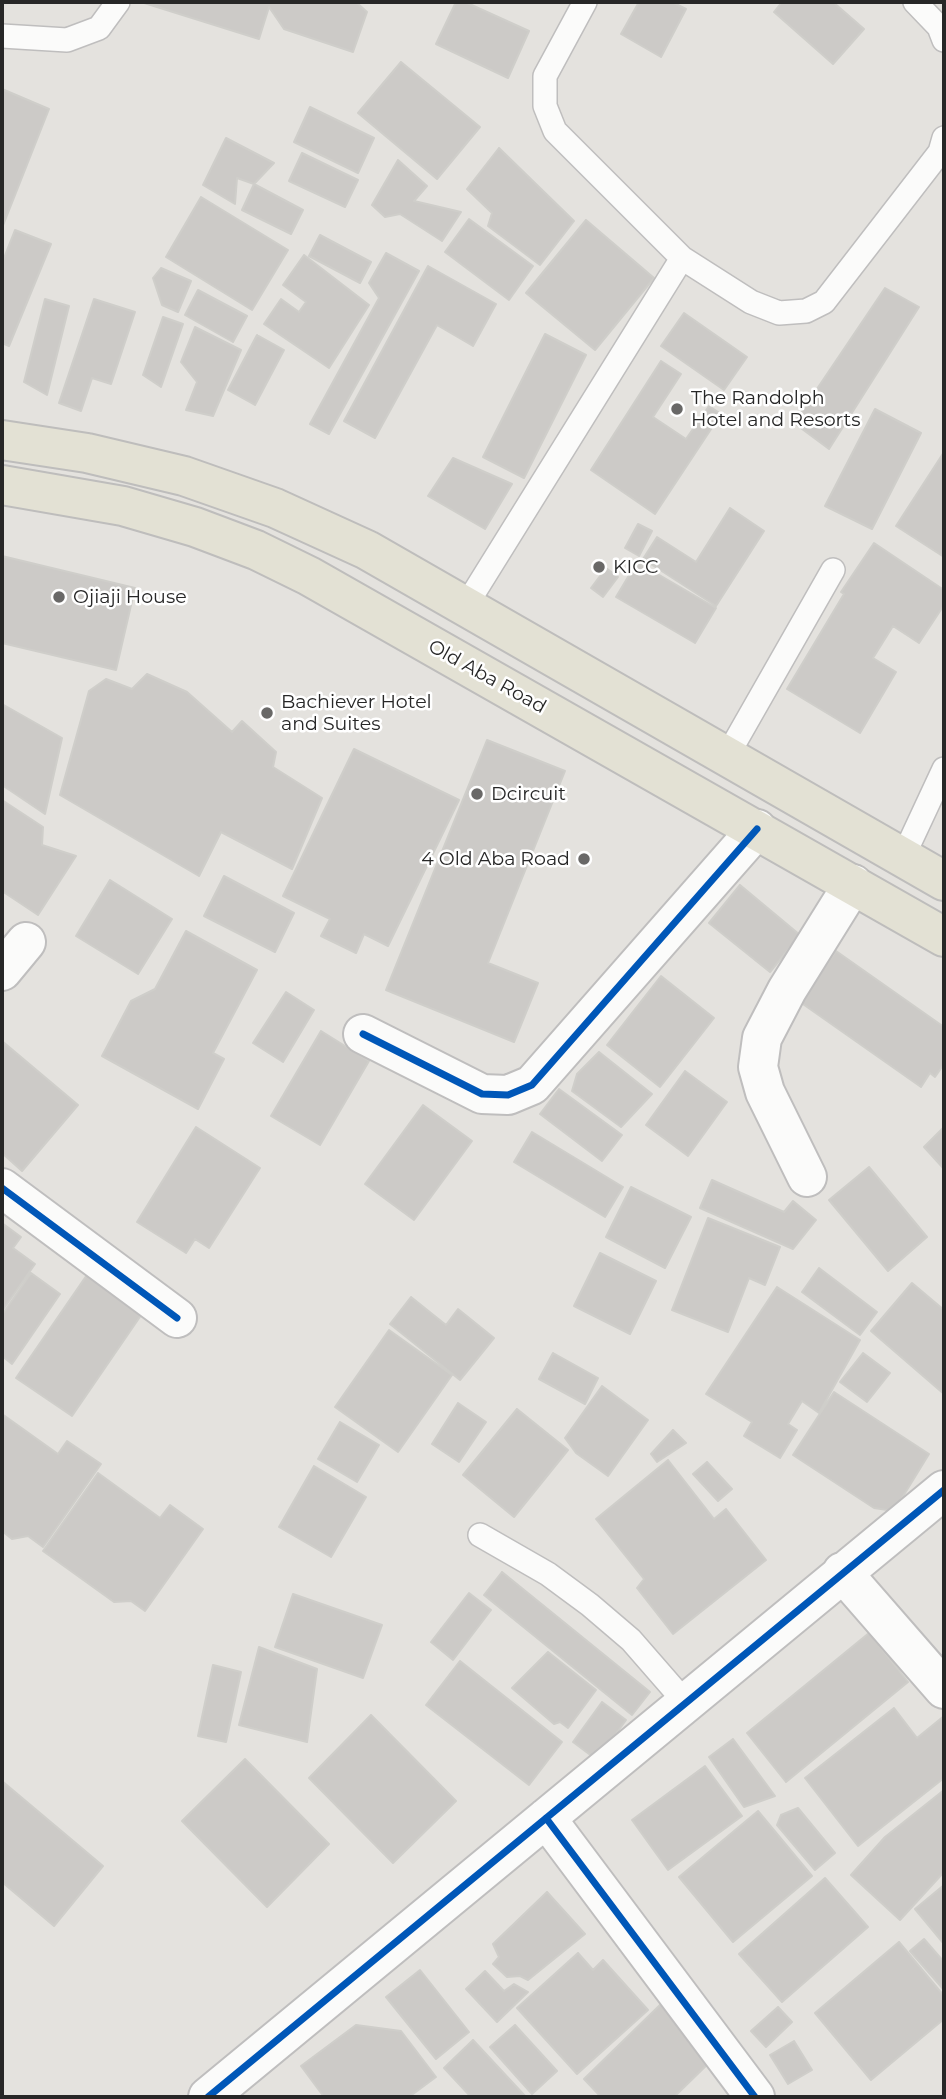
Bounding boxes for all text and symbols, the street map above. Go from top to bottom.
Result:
place label: The Randolph Hotel and Resorts [691,387,860,431]
marker: The Randolph Hotel and Resorts [669,401,685,417]
place label: KICC [613,556,659,578]
marker: KICC [591,559,607,575]
place label: Ojiaji House [73,586,187,608]
marker: Ojiaji House [51,589,67,605]
street label: Old Aba Road [424,635,550,719]
place label: Bachiever Hotel and Suites [281,691,432,735]
marker: Bachiever Hotel and Suites [259,705,275,721]
place label: Dcircuit [491,783,566,805]
marker: Dcircuit [469,786,485,802]
place label: 4 Old Aba Road [421,848,570,870]
marker: 4 Old Aba Road [576,851,592,867]

